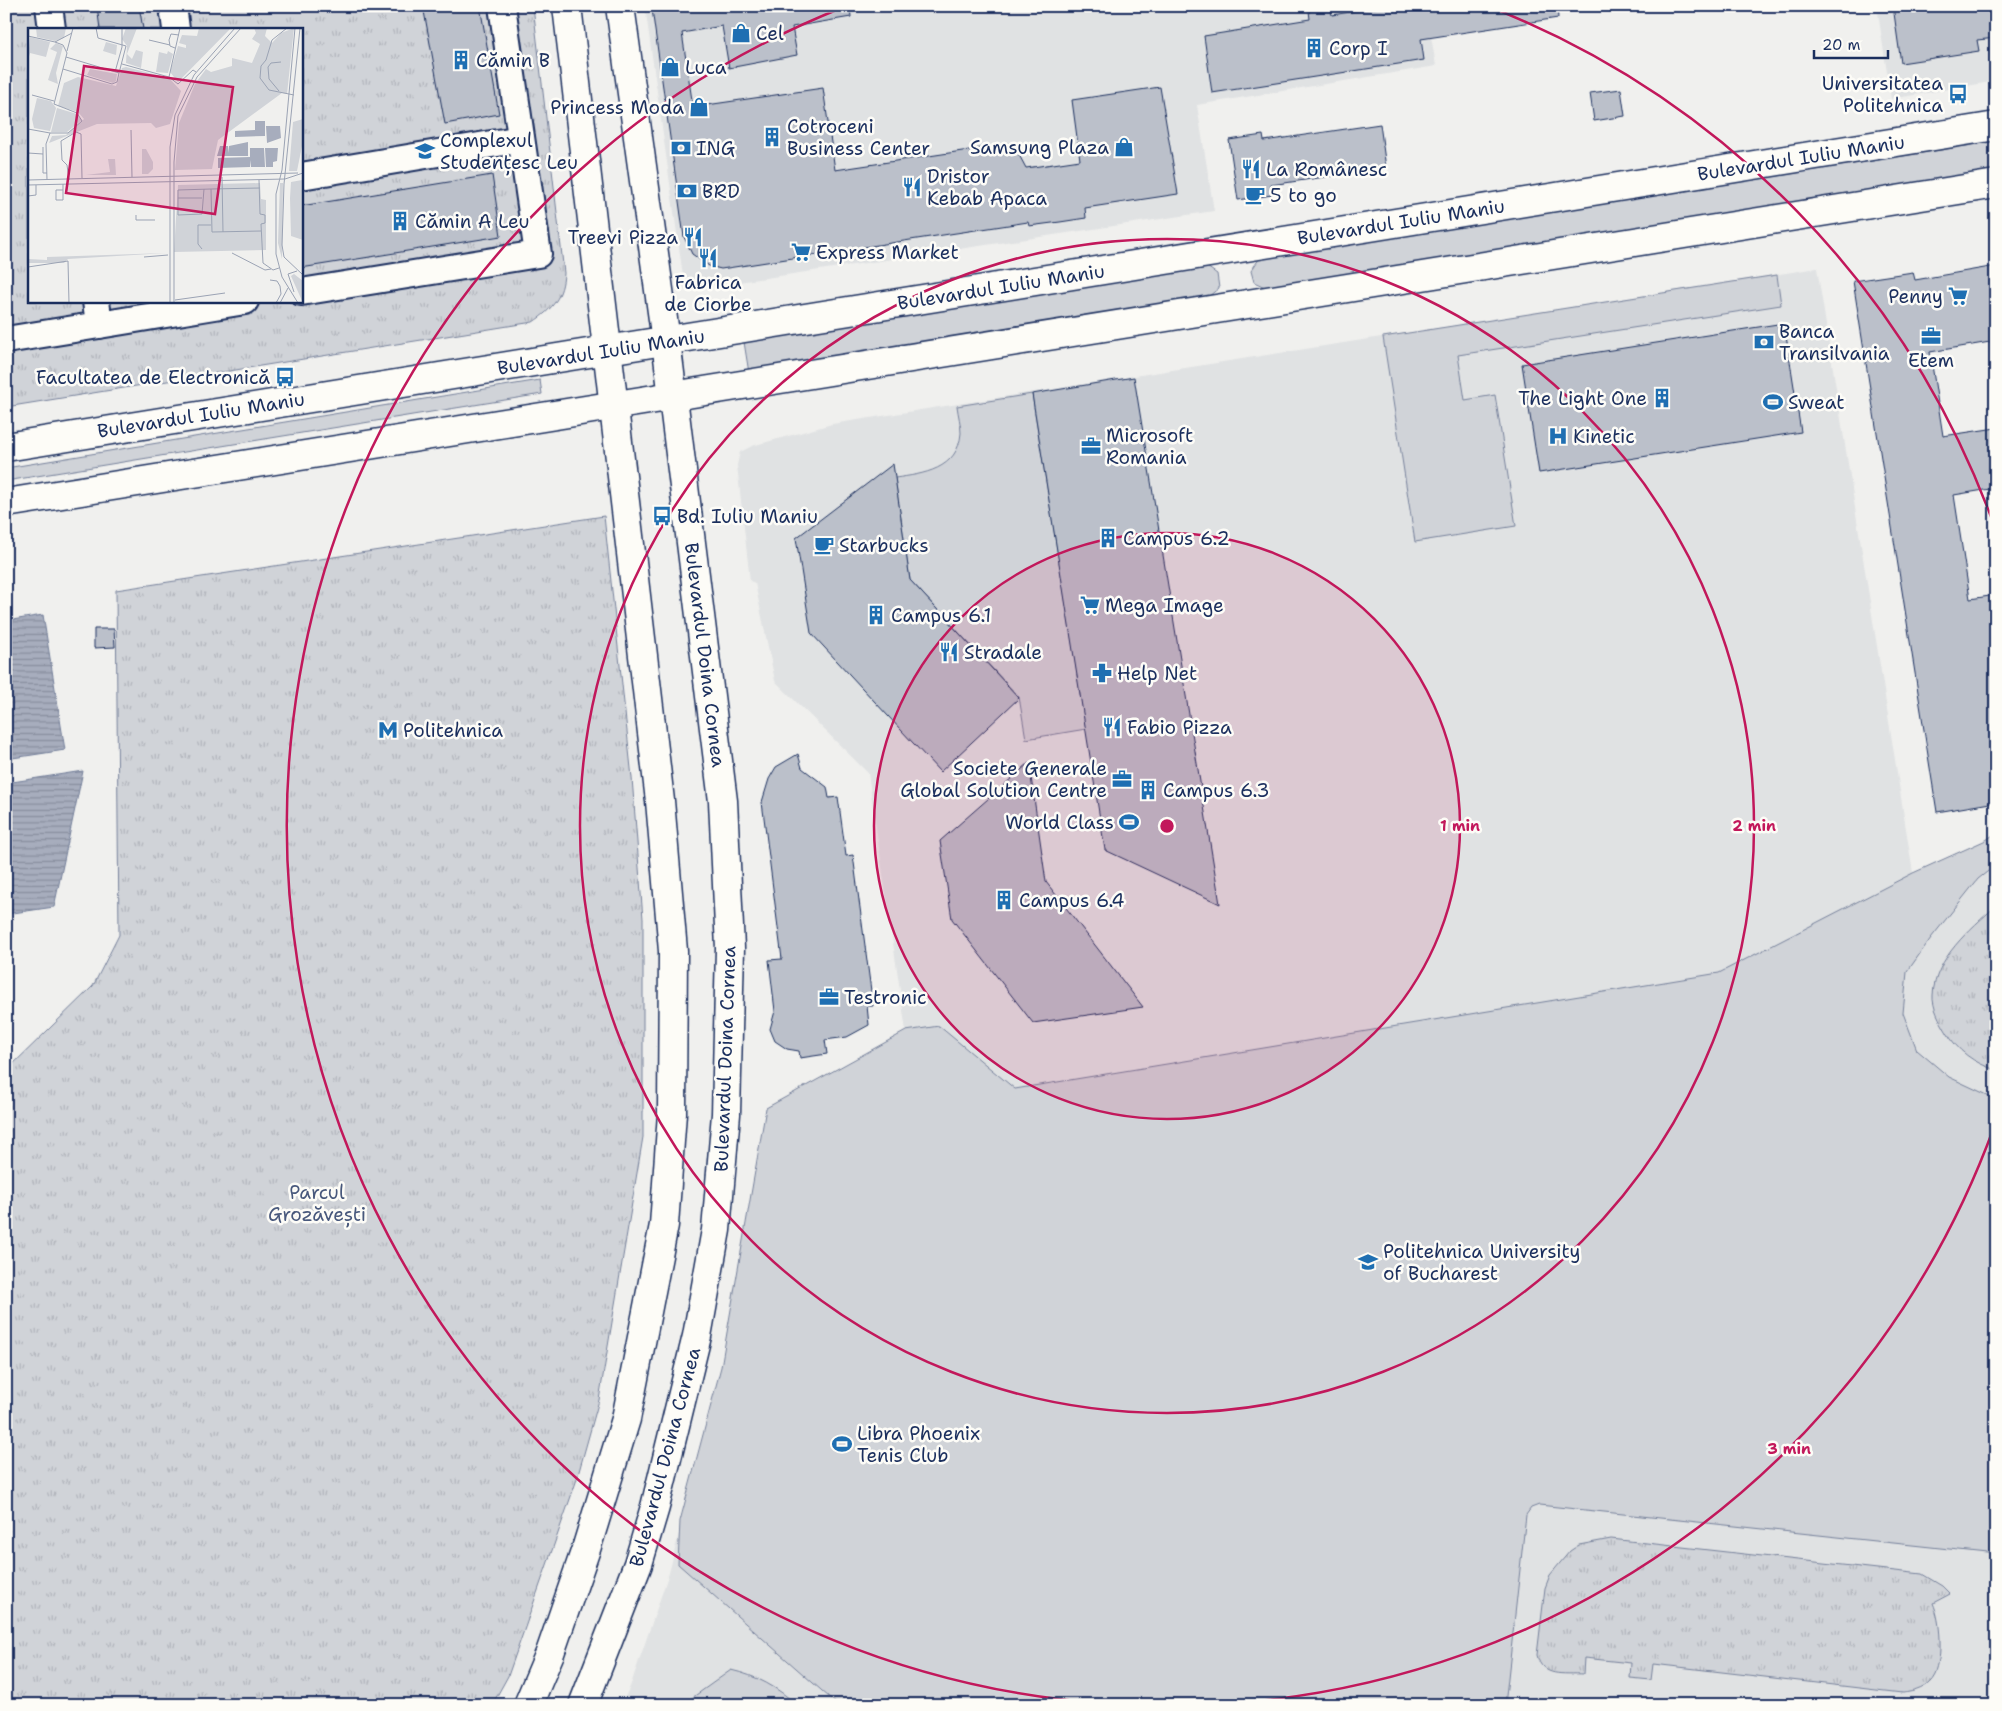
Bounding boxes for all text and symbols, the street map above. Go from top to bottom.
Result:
place label: Cel [756,21,784,46]
shop icon: Cel [730,22,752,44]
inset map [28,28,302,302]
scale bar [1814,28,1888,60]
text: 20 m [1822,35,1861,55]
place label: Corp I [1329,36,1388,61]
building icon: Corp I [1303,37,1325,59]
place label: Cămin B [476,48,550,73]
building icon: Cămin B [450,49,472,71]
place label: Luca [685,55,727,80]
shop icon: Luca [659,56,681,78]
place label: Universitatea Politehnica [1822,71,1943,118]
bus stop icon: Universitatea Politehnica [1947,83,1969,105]
place label: Princess Moda [550,95,684,120]
shop icon: Princess Moda [688,96,710,118]
place label: Cotroceni Business Center [787,114,930,161]
building icon: Cotroceni Business Center [761,126,783,148]
place label: Complexul Studențesc Leu [440,128,578,176]
street label: Bulevardul Iuliu Maniu [1696,129,1906,187]
place label: Samsung Plaza [970,135,1109,160]
place label: ING [696,136,735,161]
shop icon: Samsung Plaza [1113,136,1135,158]
bank icon: ING [670,137,692,159]
school or university icon: Complexul Studențesc Leu [414,140,436,162]
place label: La Românesc [1266,157,1387,182]
restaurant icon: La Românesc [1240,158,1262,180]
place label: Dristor Kebab Apaca [927,164,1047,211]
restaurant icon: Dristor Kebab Apaca [901,176,923,198]
place label: BRD [702,179,740,204]
bank icon: BRD [676,180,698,202]
place label: 5 to go [1270,183,1337,208]
cafe icon: 5 to go [1244,184,1266,206]
street label: Bulevardul Iuliu Maniu [1296,193,1506,251]
place label: Cămin A Leu [415,209,530,234]
building icon: Cămin A Leu [389,210,411,232]
place label: Treevi Pizza [568,225,678,250]
restaurant icon: Treevi Pizza [682,226,704,248]
place label: Express Market [816,240,959,265]
supermarket icon: Express Market [790,241,812,263]
restaurant icon: Fabrica de Ciorbe [697,247,719,269]
street label: Bulevardul Iuliu Maniu [896,258,1106,316]
place label: Fabrica de Ciorbe [664,270,752,317]
place label: Penny [1888,284,1943,309]
supermarket icon: Penny [1947,285,1969,307]
place label: Banca Transilvania [1779,319,1890,366]
street label: Bulevardul Iuliu Maniu [496,323,706,381]
office icon: Etem [1920,325,1942,347]
bank icon: Banca Transilvania [1753,331,1775,353]
place label: Etem [1908,348,1954,373]
place label: Facultatea de Electronică [36,365,270,390]
bus stop icon: Facultatea de Electronică [274,366,296,388]
street label: Bulevardul Iuliu Maniu [96,386,306,444]
place label: The Light One [1518,386,1647,411]
building icon: The Light One [1651,387,1673,409]
place label: Sweat [1788,390,1845,415]
sports icon: Sweat [1762,391,1784,413]
place label: Microsoft Romania [1106,423,1193,470]
place label: Kinetic [1573,424,1635,449]
hospital icon: Kinetic [1547,425,1569,447]
office icon: Microsoft Romania [1080,435,1102,457]
place label: Bd. Iuliu Maniu [677,504,818,529]
bus stop icon: Bd. Iuliu Maniu [651,505,673,527]
place label: Campus 6.2 [1123,526,1230,551]
building icon: Campus 6.2 [1097,527,1119,549]
place label: Starbucks [839,533,929,558]
cafe icon: Starbucks [813,534,835,556]
street label: Bulevardul Doina Cornea [679,541,731,769]
place label: Mega Image [1105,593,1224,618]
supermarket icon: Mega Image [1079,594,1101,616]
place label: Campus 6.1 [891,603,991,628]
building icon: Campus 6.1 [865,604,887,626]
place label: Stradale [964,640,1042,665]
restaurant icon: Stradale [938,641,960,663]
place label: Help Net [1117,661,1197,686]
pharmacy icon: Help Net [1091,662,1113,684]
place label: Fabio Pizza [1127,715,1232,740]
restaurant icon: Fabio Pizza [1101,716,1123,738]
place label: Politehnica [403,718,503,743]
metro station icon: Politehnica [377,719,399,741]
place label: Societe Generale Global Solution Centre [900,756,1107,803]
office icon: Societe Generale Global Solution Centre [1111,768,1133,790]
place label: Campus 6.3 [1163,778,1270,803]
building icon: Campus 6.3 [1137,779,1159,801]
place label: World Class [1005,810,1114,835]
sports icon: World Class [1118,811,1140,833]
text: 1 min [1440,816,1480,836]
text: 2 min [1732,816,1776,836]
centre of rings [1158,817,1176,835]
place label: Campus 6.4 [1019,888,1125,913]
building icon: Campus 6.4 [993,889,1015,911]
street label: Bulevardul Doina Cornea [709,945,741,1173]
place label: Testronic [844,985,927,1010]
office icon: Testronic [818,986,840,1008]
park label: Parcul Grozăvești [268,1180,366,1228]
place label: Politehnica University of Bucharest [1383,1239,1580,1286]
school or university icon: Politehnica University of Bucharest [1357,1251,1379,1273]
street label: Bulevardul Doina Cornea [624,1344,706,1570]
place label: Libra Phoenix Tenis Club [857,1421,980,1468]
sports icon: Libra Phoenix Tenis Club [831,1433,853,1455]
text: 3 min [1767,1439,1811,1459]

